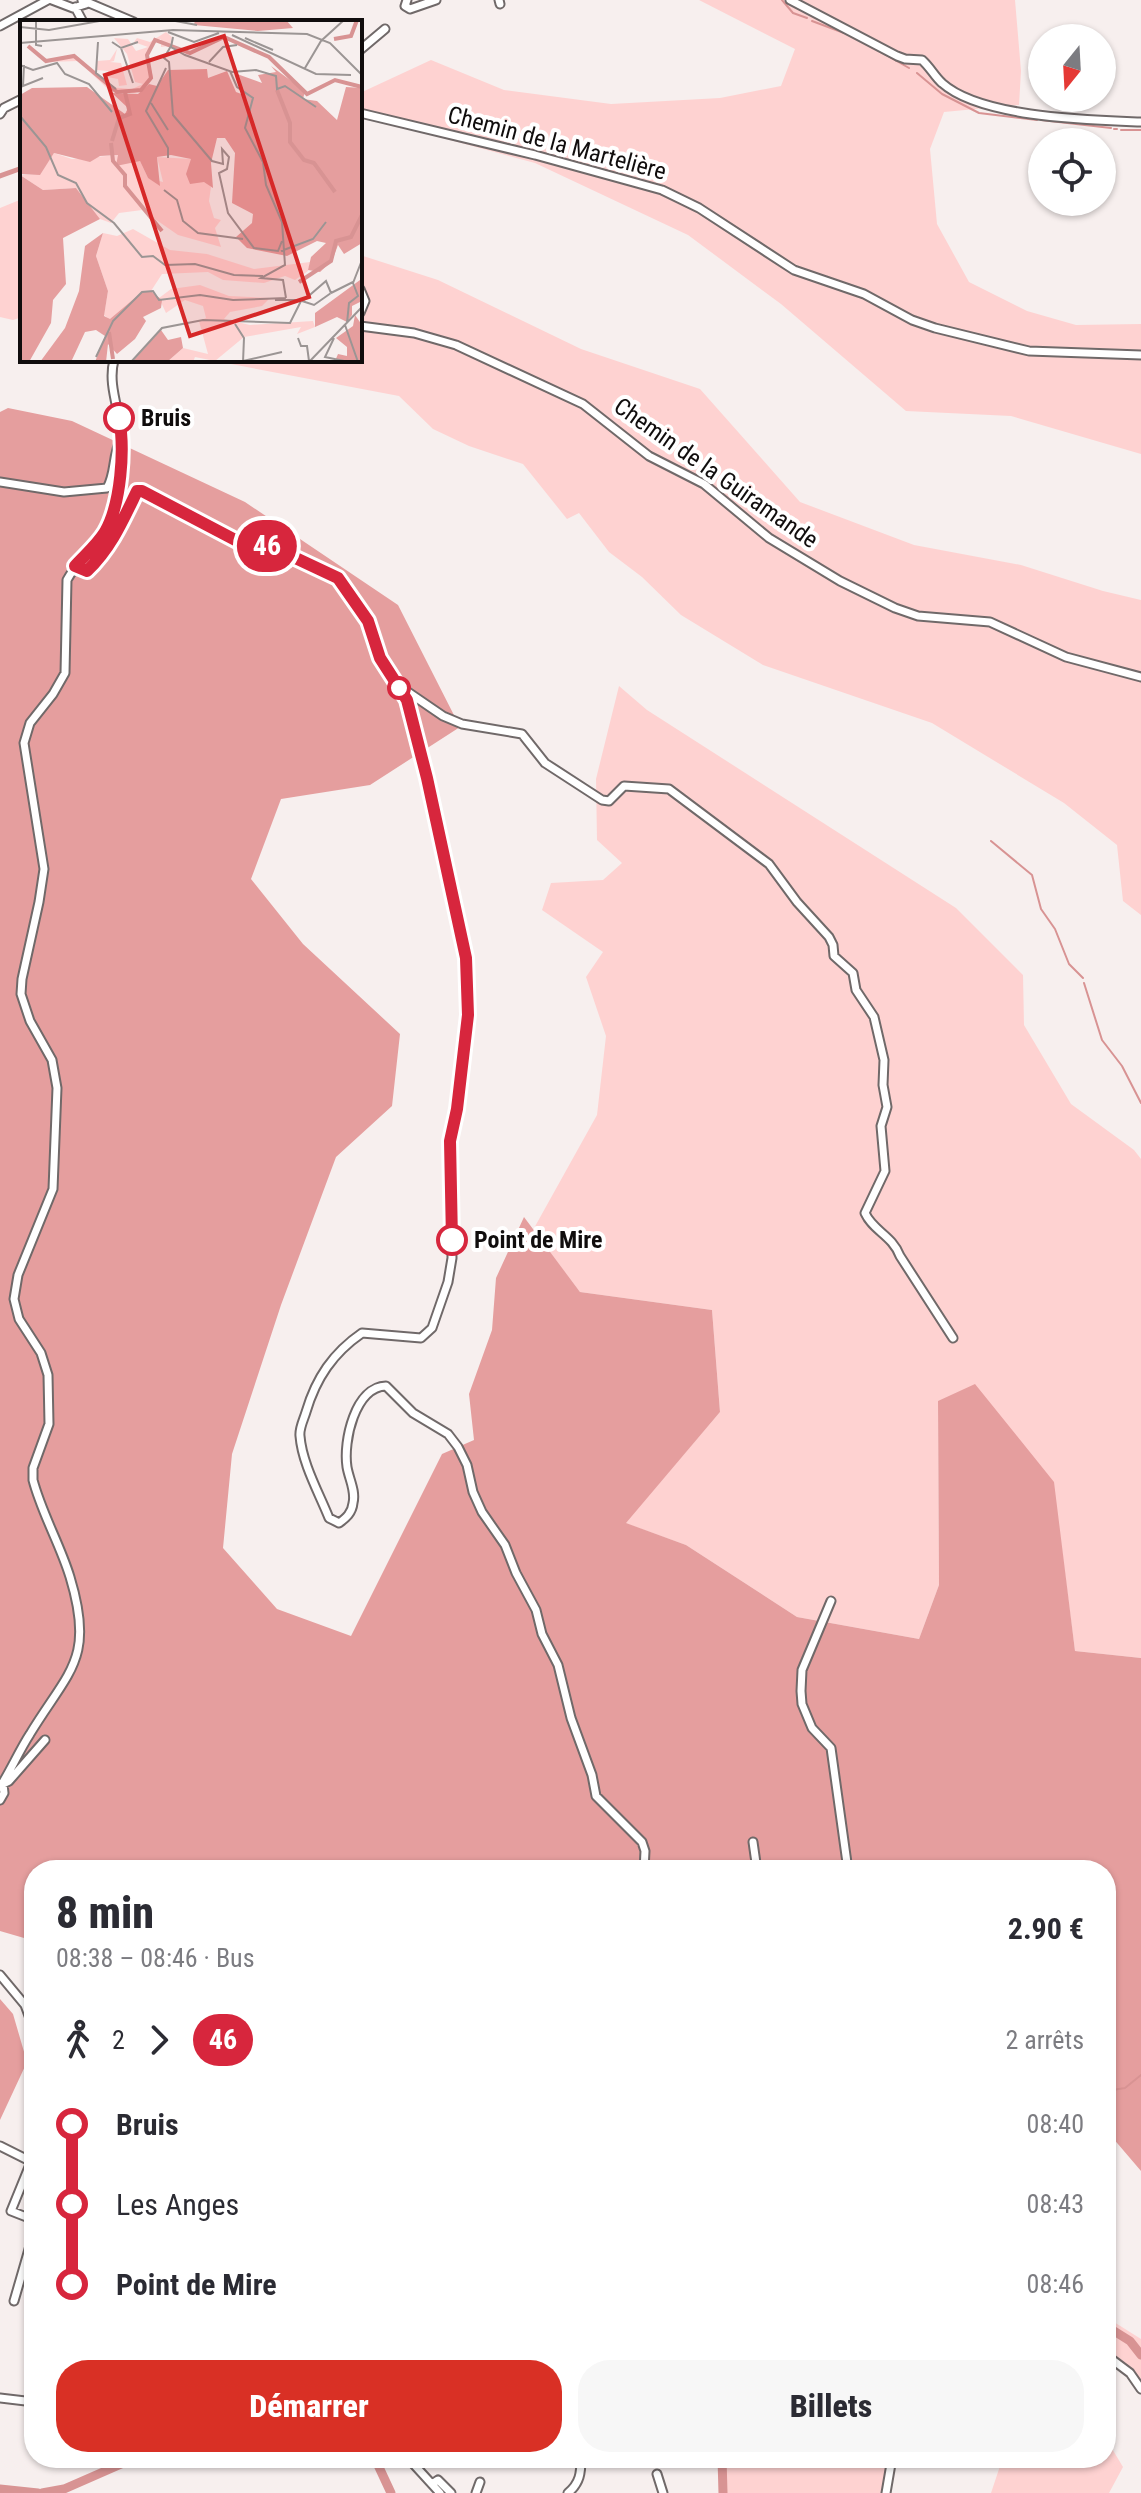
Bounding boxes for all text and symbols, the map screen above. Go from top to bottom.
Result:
inset map [20,20,362,362]
north arrow [1028,24,1116,112]
map controls [1028,24,1116,216]
street label: Chemin de la Martelière [445,100,669,186]
button: locate [1028,128,1116,216]
street label: Chemin de la Guiramande [609,392,823,554]
marker: Bruis [104,403,134,433]
place label: Bruis [141,404,191,432]
line badge: 46 [231,520,303,572]
text: 46 [253,529,281,562]
unlabelled marker [388,677,410,699]
marker: Point de Mire [437,1225,467,1255]
place label: Point de Mire [474,1226,603,1254]
text: 8 min [56,1887,154,1939]
text: 2.90 € [1008,1911,1084,1946]
text: 08:38 – 08:46 · Bus [56,1943,255,1973]
icon: walk [56,2018,100,2062]
icon: forward [137,2018,181,2062]
text: 46 [209,2023,237,2056]
text: 2 [112,2025,125,2055]
text: 2 arrêts [1005,2025,1084,2055]
text: Bruis [116,2107,179,2142]
text: 08:40 [1027,2109,1084,2139]
text: Les Anges [116,2187,239,2222]
text: 08:43 [1027,2189,1084,2219]
text: Point de Mire [116,2267,277,2302]
text: 08:46 [1027,2269,1084,2299]
button: Démarrer [56,2360,562,2452]
button: Billets [578,2360,1084,2452]

